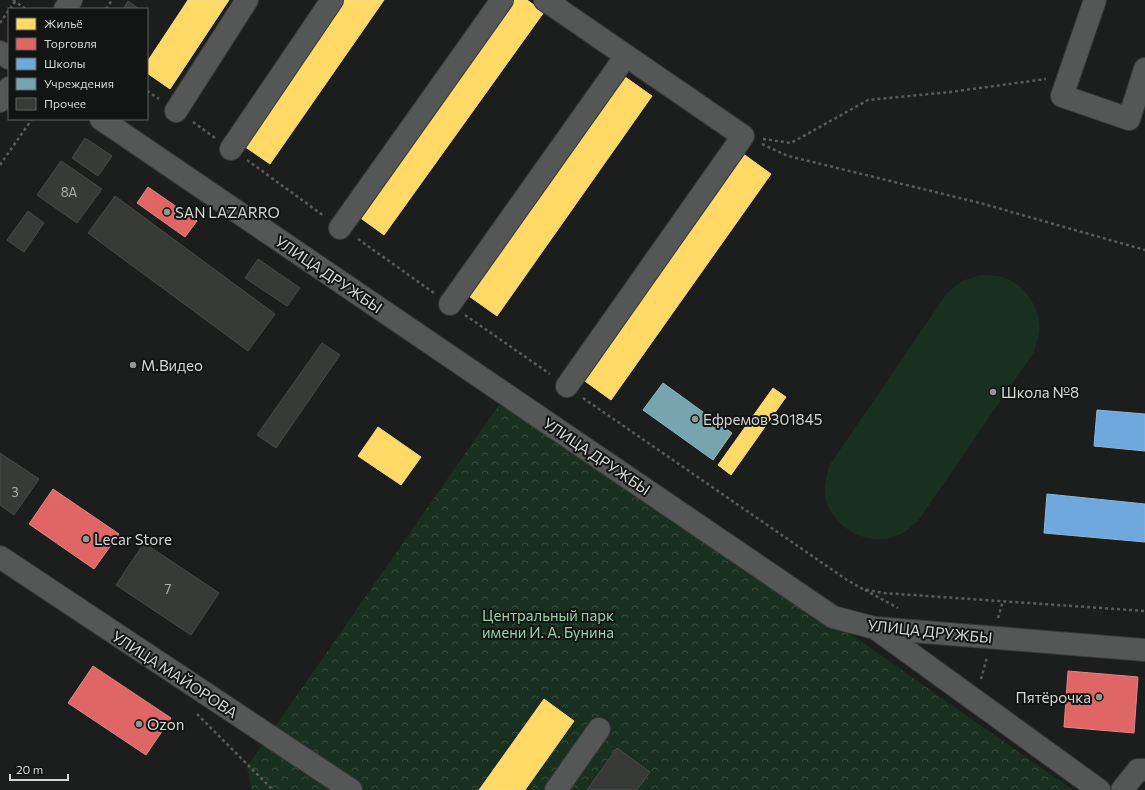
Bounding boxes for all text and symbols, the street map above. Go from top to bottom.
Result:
legend [8,8,148,120]
text: Жильё [44,16,83,30]
text: Торговля [44,36,97,50]
text: Школы [44,56,85,70]
text: Учреждения [44,76,114,90]
text: Прочее [44,96,86,110]
house number: 8А [61,184,77,200]
place label: SAN LAZARRO [175,203,280,221]
marker: SAN LAZARRO [162,207,172,217]
street label: УЛИЦА ДРУЖБЫ [272,231,386,317]
place label: М.Видео [141,356,203,374]
marker: М.Видео [128,360,138,370]
place label: Школа №8 [1001,383,1079,401]
marker: Школа №8 [988,387,998,397]
place label: Ефремов 301845 [703,410,822,428]
street label: УЛИЦА ДРУЖБЫ [540,413,654,499]
marker: Ефремов 301845 [690,414,700,424]
house number: 3 [11,484,19,500]
place label: Lecar Store [94,530,172,548]
marker: Lecar Store [81,534,91,544]
house number: 7 [165,581,172,597]
park label: Центральный парк имени И. А. Бунина [482,606,614,641]
street label: УЛИЦА ДРУЖБЫ [867,615,993,647]
street label: УЛИЦА МАЙОРОВА [109,627,241,721]
place label: Пятёрочка [1016,688,1091,706]
marker: Пятёрочка [1094,692,1104,702]
place label: Ozon [147,715,184,733]
marker: Ozon [134,719,144,729]
scale bar [10,756,68,782]
text: 20 m [16,762,43,776]

